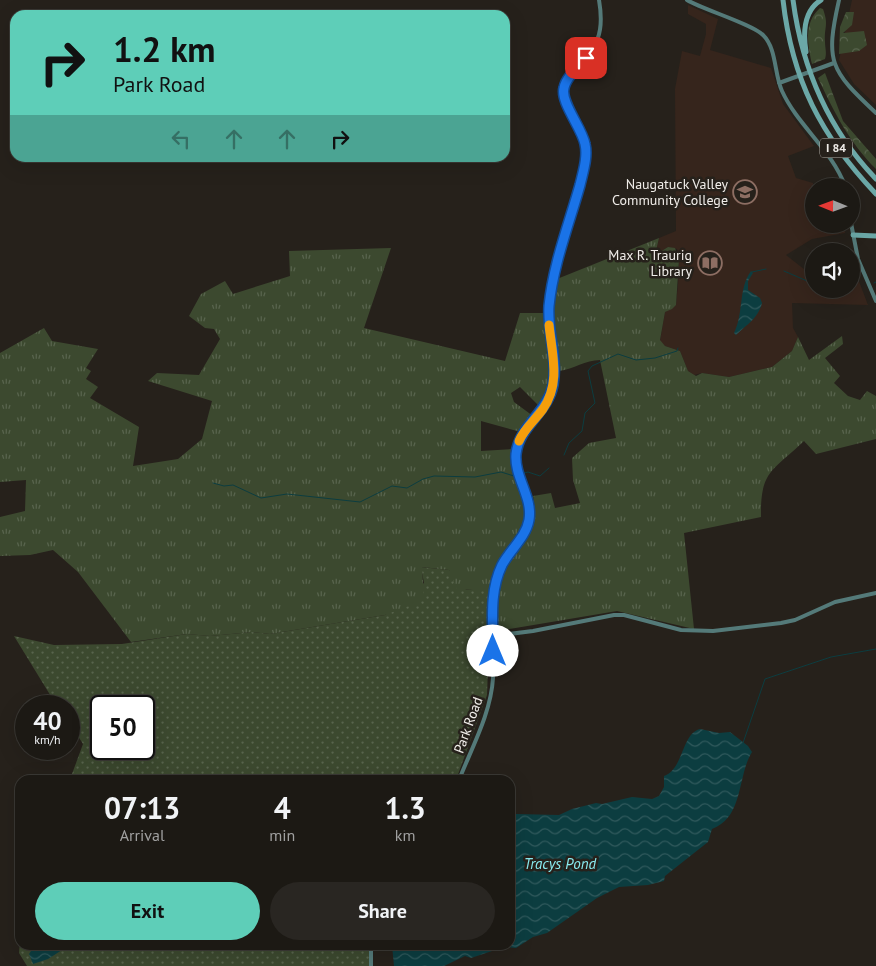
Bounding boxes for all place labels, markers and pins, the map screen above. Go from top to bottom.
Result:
pin [565,37,607,79]
place label: Naugatuck Valley Community College [612,175,728,209]
school or university icon: Naugatuck Valley Community College [732,179,758,205]
place label: Max R. Traurig Library [608,246,692,280]
library icon: Max R. Traurig Library [697,250,723,276]

